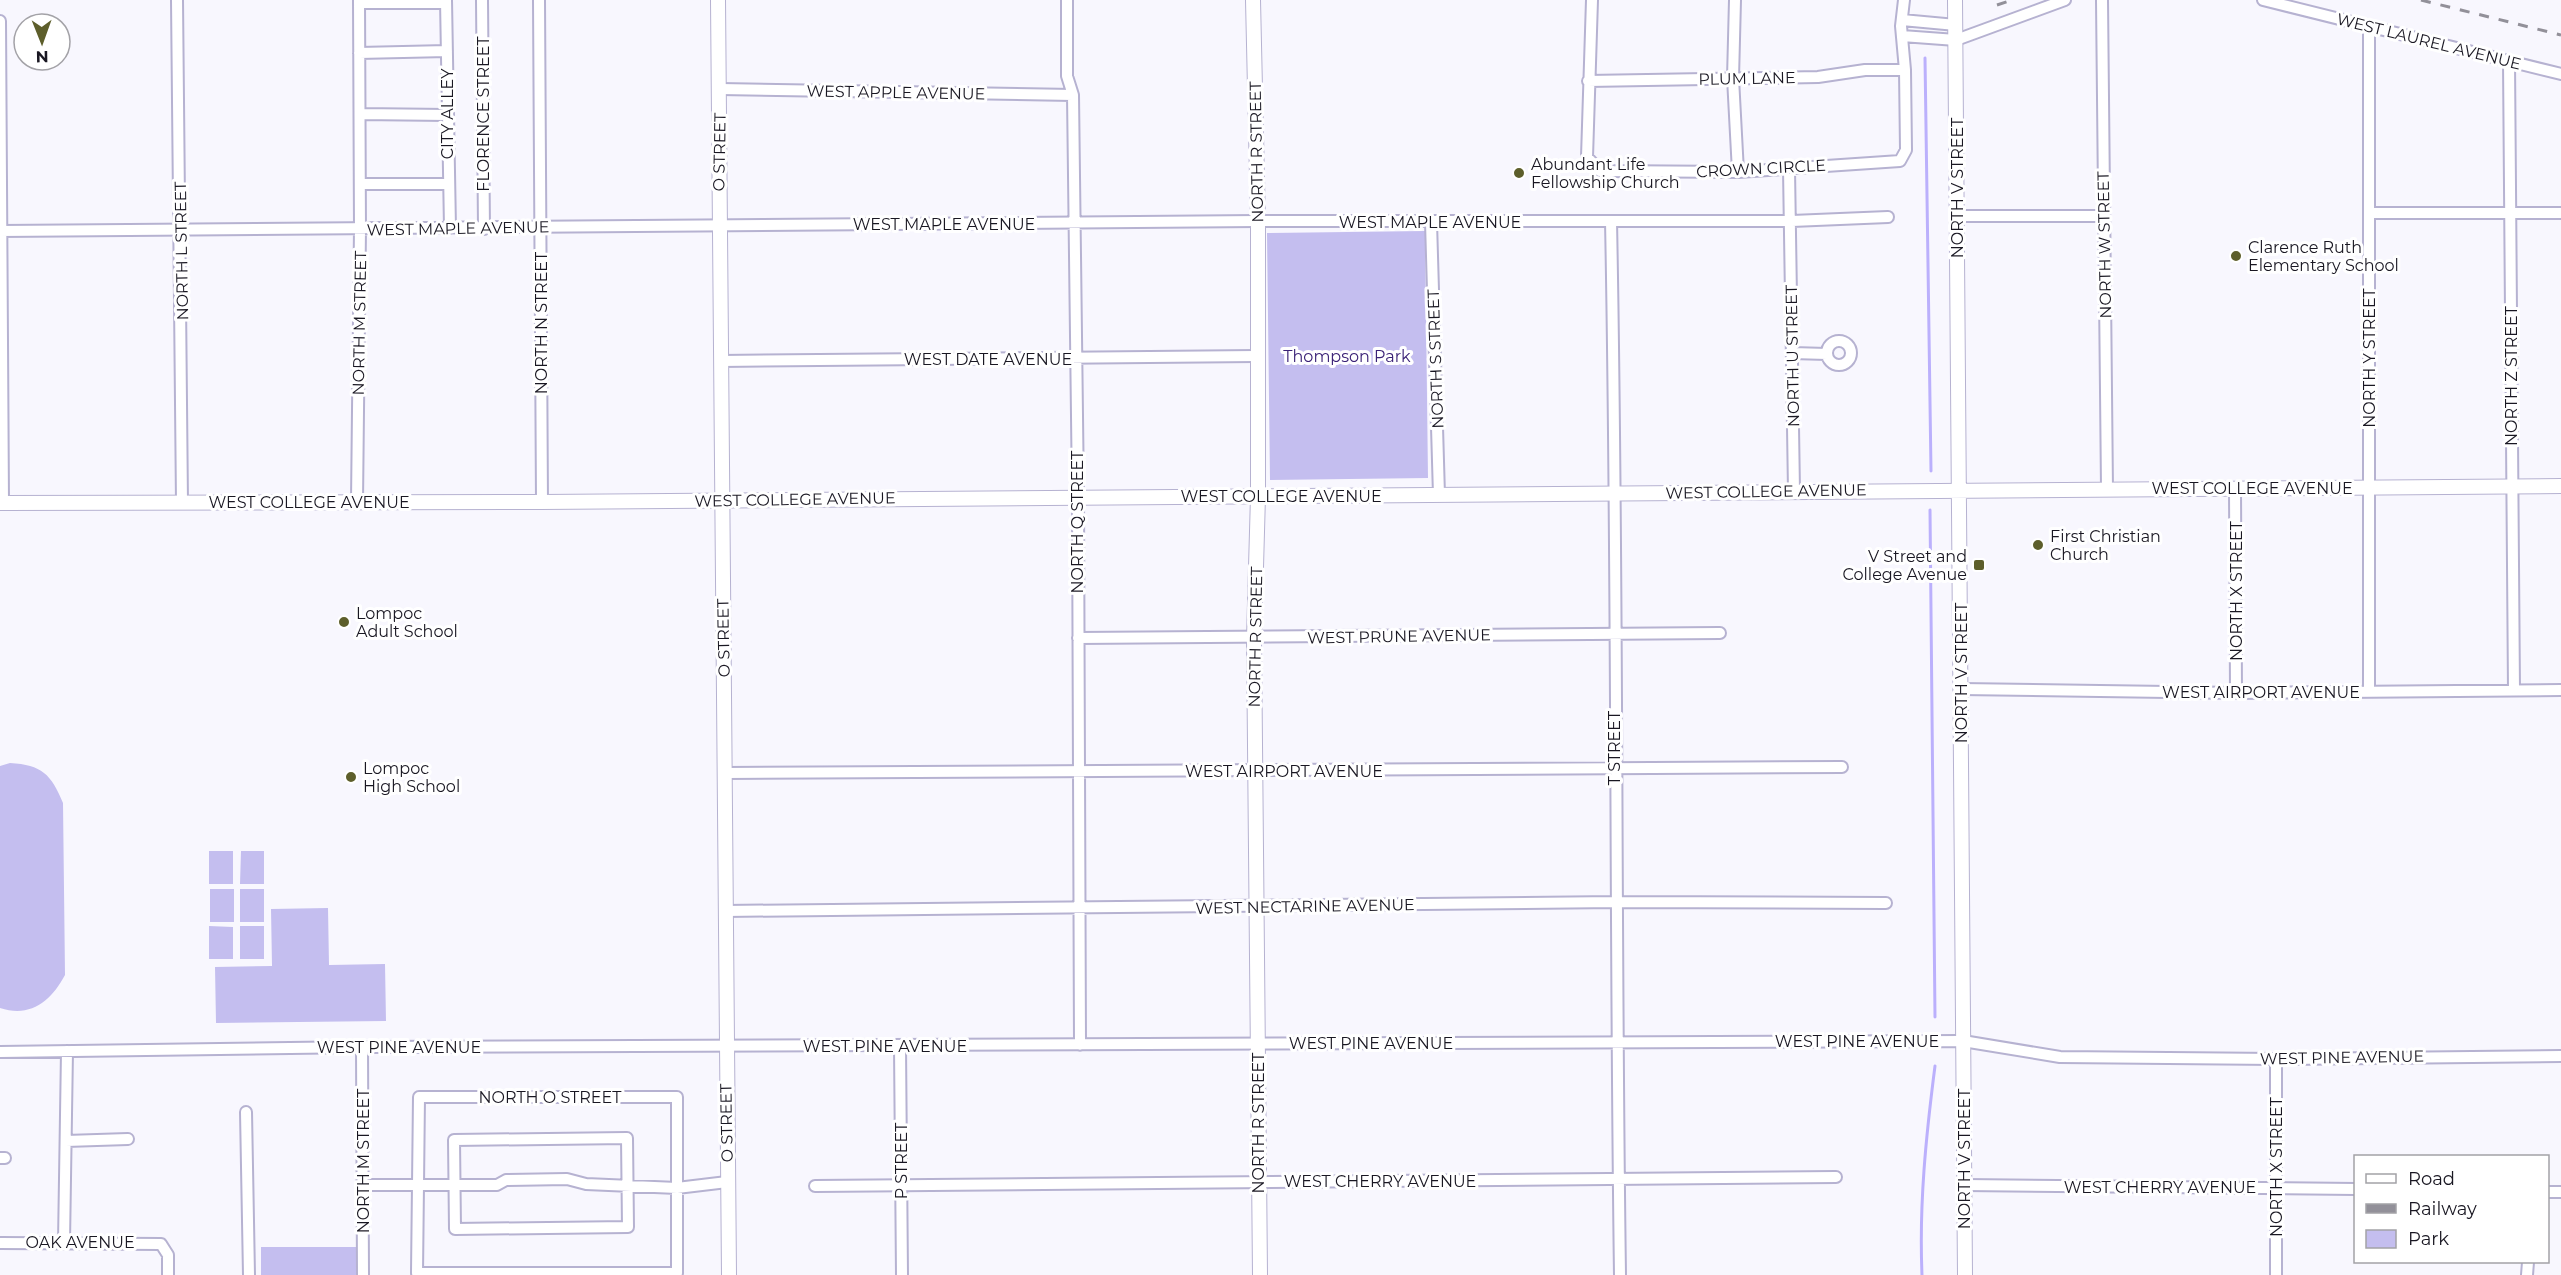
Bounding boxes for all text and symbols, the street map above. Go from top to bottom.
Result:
street label: WEST LAUREL AVENUE [2335,9,2523,74]
north arrow [12,12,72,72]
street label: FLORENCE STREET [474,36,493,192]
text: N [36,47,49,66]
street label: CITY ALLEY [438,68,457,159]
street label: PLUM LANE [1698,68,1796,89]
street label: WEST APPLE AVENUE [807,81,985,104]
street label: NORTH R STREET [1246,81,1267,223]
street label: O STREET [709,112,730,191]
street label: NORTH V STREET [1948,117,1967,258]
place label: Abundant Life Fellowship Church [1531,155,1680,192]
street label: CROWN CIRCLE [1696,156,1826,181]
marker: Abundant Life Fellowship Church [1512,166,1526,180]
street label: NORTH W STREET [2094,170,2115,319]
street label: NORTH L STREET [171,181,192,321]
street label: WEST MAPLE AVENUE [1339,213,1521,232]
street label: WEST MAPLE AVENUE [853,215,1035,234]
street label: WEST MAPLE AVENUE [367,217,549,240]
place label: Clarence Ruth Elementary School [2248,238,2399,275]
marker: Clarence Ruth Elementary School [2229,249,2243,263]
street label: NORTH M STREET [349,250,370,396]
street label: NORTH N STREET [532,251,551,394]
street label: NORTH U STREET [1782,284,1803,427]
street label: NORTH Y STREET [2360,287,2379,428]
street label: NORTH S STREET [1424,288,1447,429]
street label: NORTH Z STREET [2502,305,2521,446]
park label: Thompson Park [1283,347,1411,366]
street label: WEST DATE AVENUE [904,350,1072,369]
street label: NORTH Q STREET [1068,450,1087,593]
street label: WEST COLLEGE AVENUE [2151,479,2353,498]
street label: WEST COLLEGE AVENUE [1665,480,1867,503]
street label: WEST COLLEGE AVENUE [1180,487,1382,506]
street label: WEST COLLEGE AVENUE [694,488,896,511]
street label: WEST COLLEGE AVENUE [208,493,410,512]
street label: NORTH X STREET [2227,520,2246,661]
place label: First Christian Church [2050,527,2161,564]
marker: First Christian Church [2031,538,2045,552]
place label: V Street and College Avenue [1843,547,1967,584]
marker: V Street and College Avenue [1972,558,1986,572]
street label: NORTH R STREET [1245,566,1266,708]
street label: O STREET [713,598,734,677]
street label: NORTH V STREET [1952,602,1971,743]
place label: Lompoc Adult School [356,604,458,641]
marker: Lompoc Adult School [337,615,351,629]
street label: WEST PRUNE AVENUE [1307,625,1491,648]
street label: WEST AIRPORT AVENUE [2162,683,2360,702]
street label: T STREET [1605,710,1624,785]
place label: Lompoc High School [363,759,460,796]
street label: WEST AIRPORT AVENUE [1185,762,1383,781]
marker: Lompoc High School [344,770,358,784]
street label: WEST NECTARINE AVENUE [1195,895,1415,918]
street label: WEST PINE AVENUE [1775,1032,1939,1051]
street label: WEST PINE AVENUE [1289,1034,1453,1053]
street label: WEST PINE AVENUE [803,1037,967,1056]
street label: WEST PINE AVENUE [317,1038,481,1057]
street label: WEST PINE AVENUE [2260,1047,2424,1068]
street label: NORTH R STREET [1249,1052,1268,1194]
street label: O STREET [716,1083,737,1162]
street label: NORTH M STREET [354,1088,373,1233]
street label: NORTH O STREET [479,1088,622,1107]
street label: NORTH V STREET [1955,1088,1974,1229]
street label: NORTH X STREET [2267,1096,2286,1237]
street label: P STREET [892,1122,911,1199]
legend [2354,1155,2549,1263]
text: Road [2408,1168,2455,1190]
street label: WEST CHERRY AVENUE [1284,1172,1476,1191]
street label: WEST CHERRY AVENUE [2064,1178,2256,1197]
text: Railway [2408,1198,2477,1220]
text: Park [2408,1228,2449,1250]
street label: OAK AVENUE [25,1233,135,1252]

